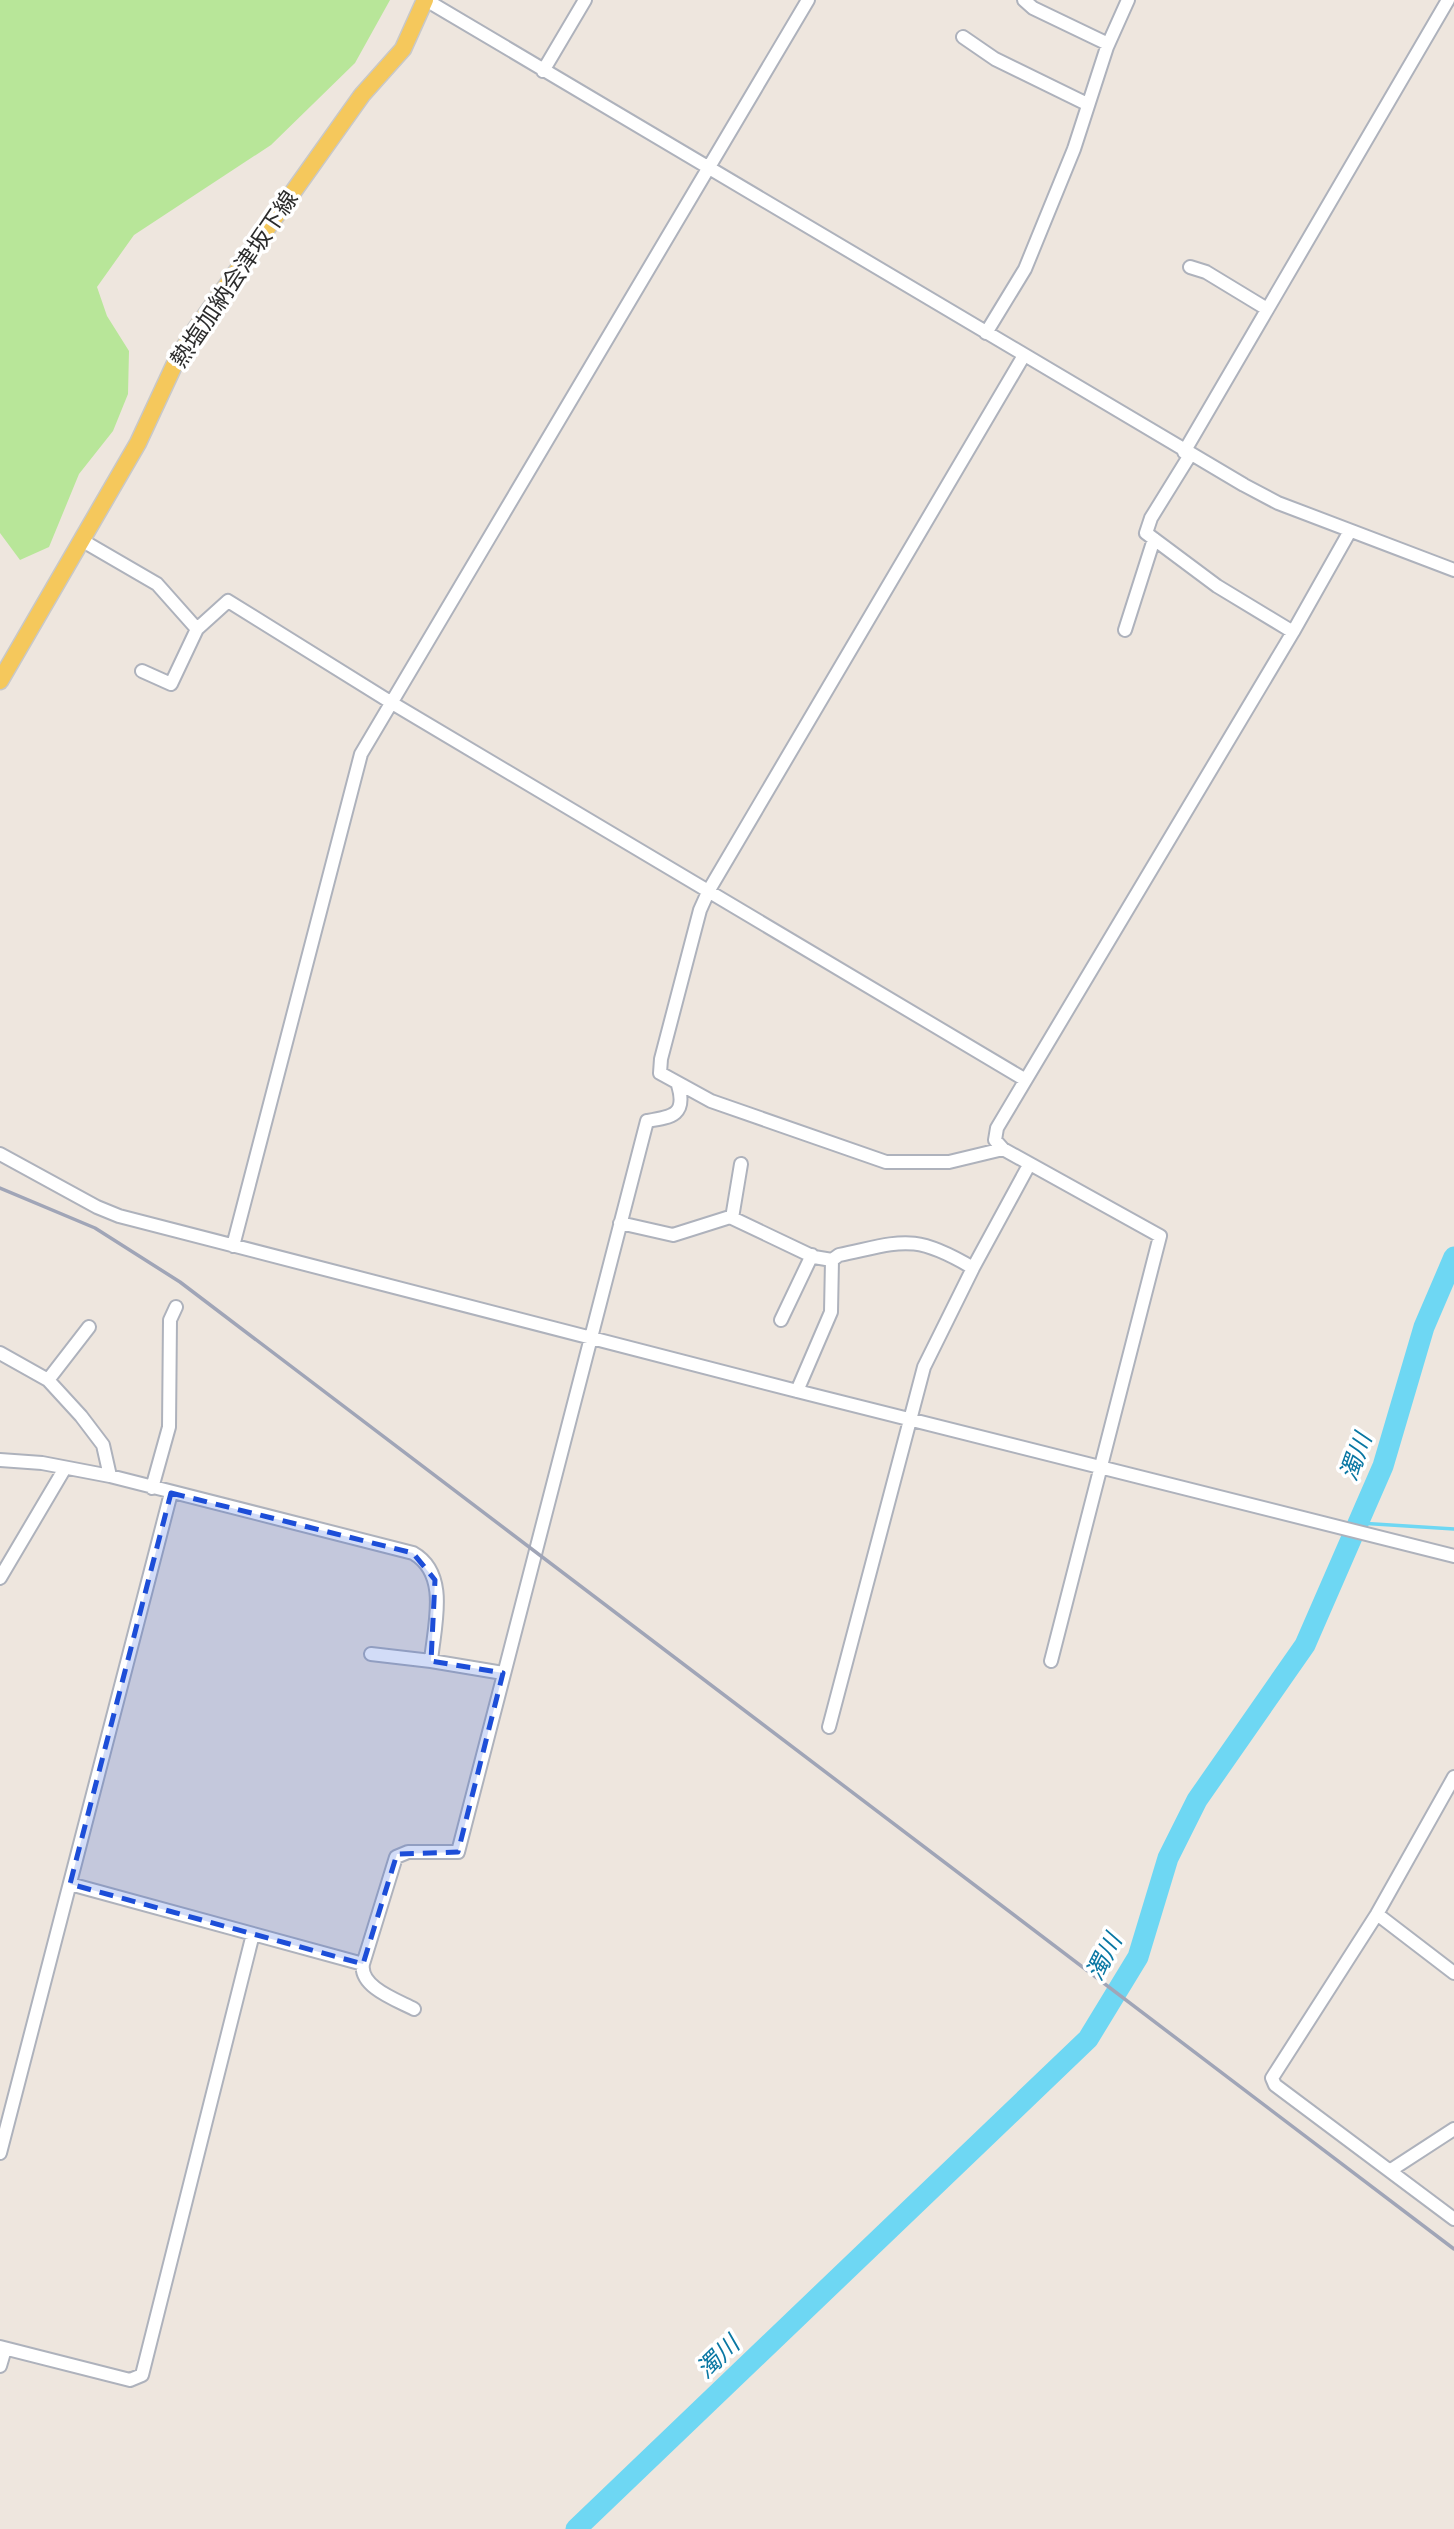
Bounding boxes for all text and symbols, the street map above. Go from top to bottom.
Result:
street label: 熱塩加納会津坂下線 [165,186,304,373]
water label: 濁川 [1335,1427,1379,1485]
water label: 濁川 [1081,1927,1130,1985]
water label: 濁川 [691,2328,748,2384]

